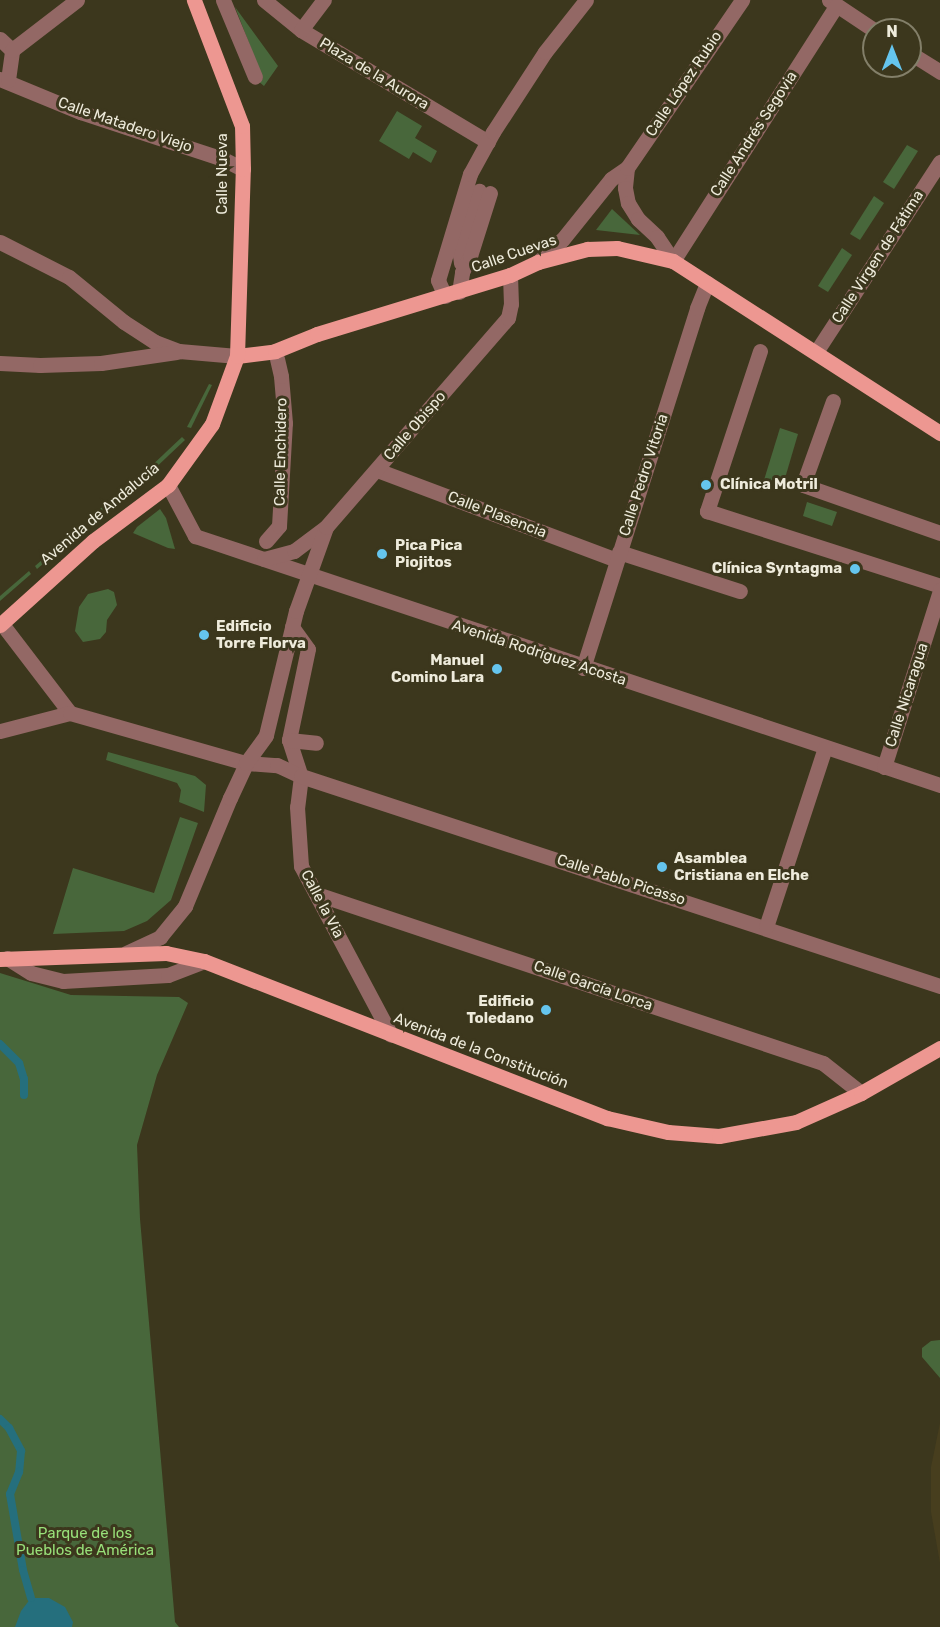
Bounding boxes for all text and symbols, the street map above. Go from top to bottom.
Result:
north arrow [862,18,922,78]
text: N [886,22,898,41]
street label: Calle López Rubio [642,28,726,140]
street label: Plaza de la Aurora [316,34,432,114]
street label: Calle Andrés Segovia [707,68,801,200]
street label: Calle Matadero Viejo [55,93,195,157]
street label: Calle Nueva [214,133,232,215]
street label: Calle Virgen de Fátima [828,187,928,327]
street label: Calle Cuevas [469,231,559,277]
street label: Calle Obispo [380,388,450,464]
street label: Calle Enchidero [271,398,291,506]
street label: Calle Pedro Vitoria [616,411,672,539]
street label: Avenida de Andalucía [37,459,163,569]
marker: Clínica Motril [697,476,715,494]
place label: Clínica Motril [720,476,818,494]
street label: Calle Plasencia [445,488,549,542]
place label: Pica Pica Piojitos [395,536,462,571]
marker: Pica Pica Piojitos [373,545,391,563]
place label: Clínica Syntagma [712,560,842,578]
marker: Clínica Syntagma [846,560,864,578]
street label: Avenida Rodríguez Acosta [449,616,629,690]
place label: Edificio Torre Florva [216,617,306,652]
marker: Edificio Torre Florva [197,628,211,642]
street label: Calle Nicaragua [882,641,932,749]
place label: Manuel Comino Lara [391,651,484,686]
marker: Manuel Comino Lara [488,660,506,678]
place label: Asamblea Cristiana en Elche [674,849,809,884]
street label: Calle Pablo Picasso [555,851,687,909]
marker: Asamblea Cristiana en Elche [655,860,669,874]
street label: Calle la Via [296,867,348,941]
street label: Calle García Lorca [531,957,655,1015]
place label: Edificio Toledano [466,992,534,1027]
marker: Edificio Toledano [539,1003,553,1017]
street label: Avenida de la Constitución [391,1009,571,1093]
park label: Parque de los Pueblos de América [16,1524,154,1559]

